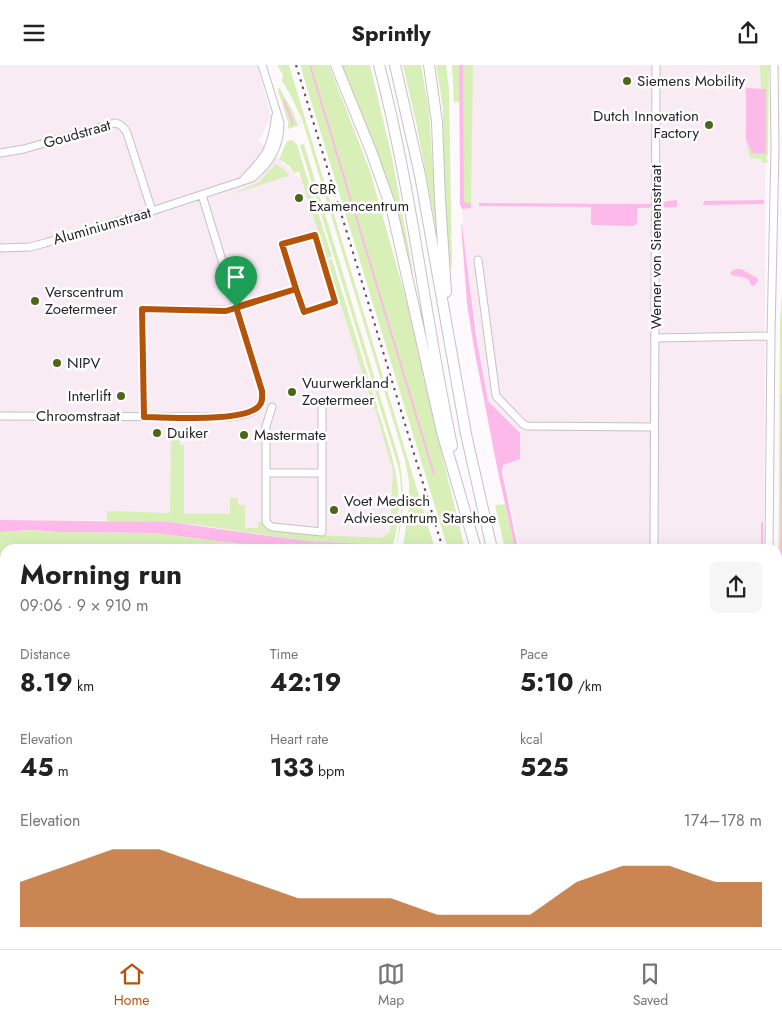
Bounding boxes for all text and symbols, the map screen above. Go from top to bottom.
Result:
text: Sprintly [351,17,431,49]
icon: menu [20,19,48,47]
icon: share [734,19,762,47]
place label: Siemens Mobility [637,70,745,92]
marker: Siemens Mobility [621,75,633,87]
place label: Dutch Innovation Factory [593,105,699,144]
street label: Goudstraat [41,114,114,154]
marker: Dutch Innovation Factory [703,119,715,131]
street label: Werner von Siemensstraat [645,164,667,329]
place label: CBR Examencentrum [309,178,409,217]
marker: CBR Examencentrum [293,192,305,204]
street label: Aluminiumstraat [50,201,154,250]
pin [215,256,257,307]
icon: arrive [222,263,250,291]
place label: Verscentrum Zoetermeer [45,281,124,320]
marker: Verscentrum Zoetermeer [29,295,41,307]
place label: NIPV [67,352,101,374]
marker: NIPV [51,357,63,369]
place label: Vuurwerkland Zoetermeer [302,372,389,411]
place label: Interlift [68,385,111,407]
marker: Vuurwerkland Zoetermeer [286,386,298,398]
marker: Interlift [115,390,127,402]
street label: Chroomstraat [36,405,120,427]
place label: Duiker [167,422,209,444]
place label: Mastermate [254,424,326,446]
marker: Duiker [151,427,163,439]
marker: Mastermate [238,429,250,441]
place label: Voet Medisch Adviescentrum Starshoe [344,490,497,529]
marker: Voet Medisch Adviescentrum Starshoe [328,504,340,516]
text: Morning run [20,554,182,595]
button: share [710,561,762,613]
text: 09:06 · 9 × 910 m [20,594,148,617]
text: Distance [20,644,70,664]
text: Time [270,644,298,664]
text: Pace [520,644,548,664]
text: 8.19 [20,664,73,700]
text: 42:19 [270,664,341,700]
text: 5:10 [520,664,573,700]
text: km [73,676,94,696]
text: /km [573,676,602,696]
text: Elevation [20,729,73,749]
text: Heart rate [270,729,328,749]
text: kcal [520,729,543,749]
text: 45 [20,749,54,785]
text: 133 [270,749,314,785]
text: 525 [520,749,569,785]
text: m [54,761,69,781]
text: bpm [314,761,345,781]
text: Elevation [20,809,80,832]
text: 174–178 m [684,809,762,832]
tab: Home [114,960,150,1010]
tab: Map [377,960,405,1010]
tab: Saved [633,960,668,1010]

